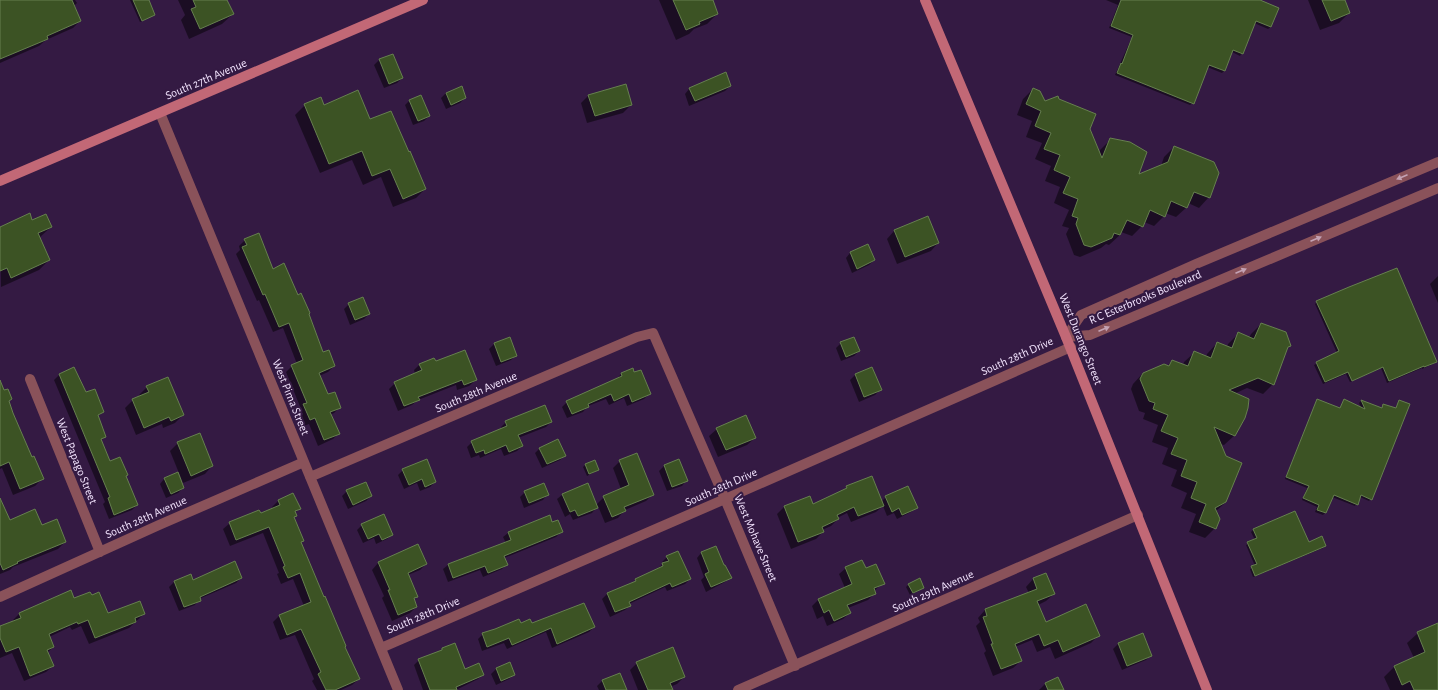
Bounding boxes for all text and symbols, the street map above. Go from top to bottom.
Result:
street label: South 27th Avenue [164,56,248,102]
one-way arrow [1396,173,1408,180]
one-way arrow [1311,236,1322,242]
street label: R C Esterbrooks Boulevard [1087,268,1203,326]
one-way arrow [1236,268,1247,274]
street label: West Durango Street [1057,292,1105,386]
one-way arrow [1099,326,1111,332]
street label: South 28th Drive [979,335,1055,377]
street label: West Pima Street [270,357,312,437]
street label: South 28th Avenue [433,369,519,415]
street label: West Papago Street [54,417,100,506]
street label: South 28th Drive [683,466,759,508]
street label: West Mohave Street [732,493,780,583]
street label: South 28th Avenue [104,494,188,540]
street label: South 29th Avenue [891,568,975,614]
street label: South 28th Drive [385,594,461,636]

